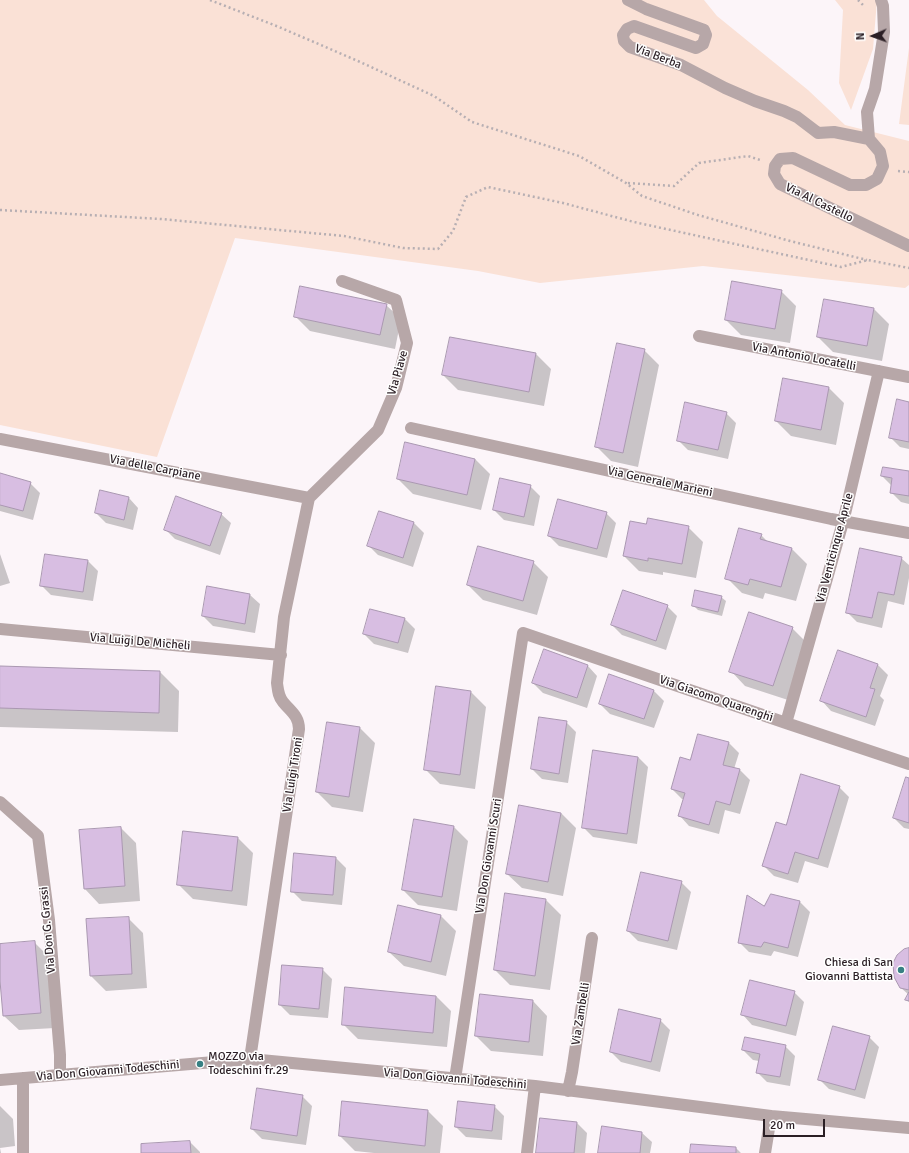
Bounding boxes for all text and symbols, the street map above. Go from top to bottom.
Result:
north arrow [853,16,893,56]
text: N [854,32,867,40]
street label: Via Berba [633,42,683,72]
street label: Via Al Castello [783,180,855,226]
street label: Via Antonio Locatelli [751,340,857,374]
street label: Via Piave [385,349,411,397]
street label: Via delle Carpiane [108,452,202,484]
street label: Via Generale Marieni [606,464,714,500]
street label: Via Venticinque Aprile [813,491,857,605]
street label: Via Luigi De Micheli [89,630,191,654]
street label: Via Giacomo Quarenghi [657,673,775,725]
street label: Via Luigi Tironi [280,736,306,814]
street label: Via Don Giovanni Scuri [473,797,505,915]
street label: Via Don G. Grassi [37,886,59,974]
place label: Chiesa di San Giovanni Battista [805,956,893,984]
marker: Chiesa di San Giovanni Battista [896,965,906,975]
street label: Via Zambelli [569,982,593,1046]
place label: MOZZO via Todeschini fr.29 [208,1050,289,1078]
street label: Via Don Giovanni Todeschini [36,1058,180,1084]
marker: MOZZO via Todeschini fr.29 [195,1059,205,1069]
street label: Via Don Giovanni Todeschini [383,1066,527,1092]
scale bar [765,1111,827,1137]
text: 20 m [770,1118,795,1133]

